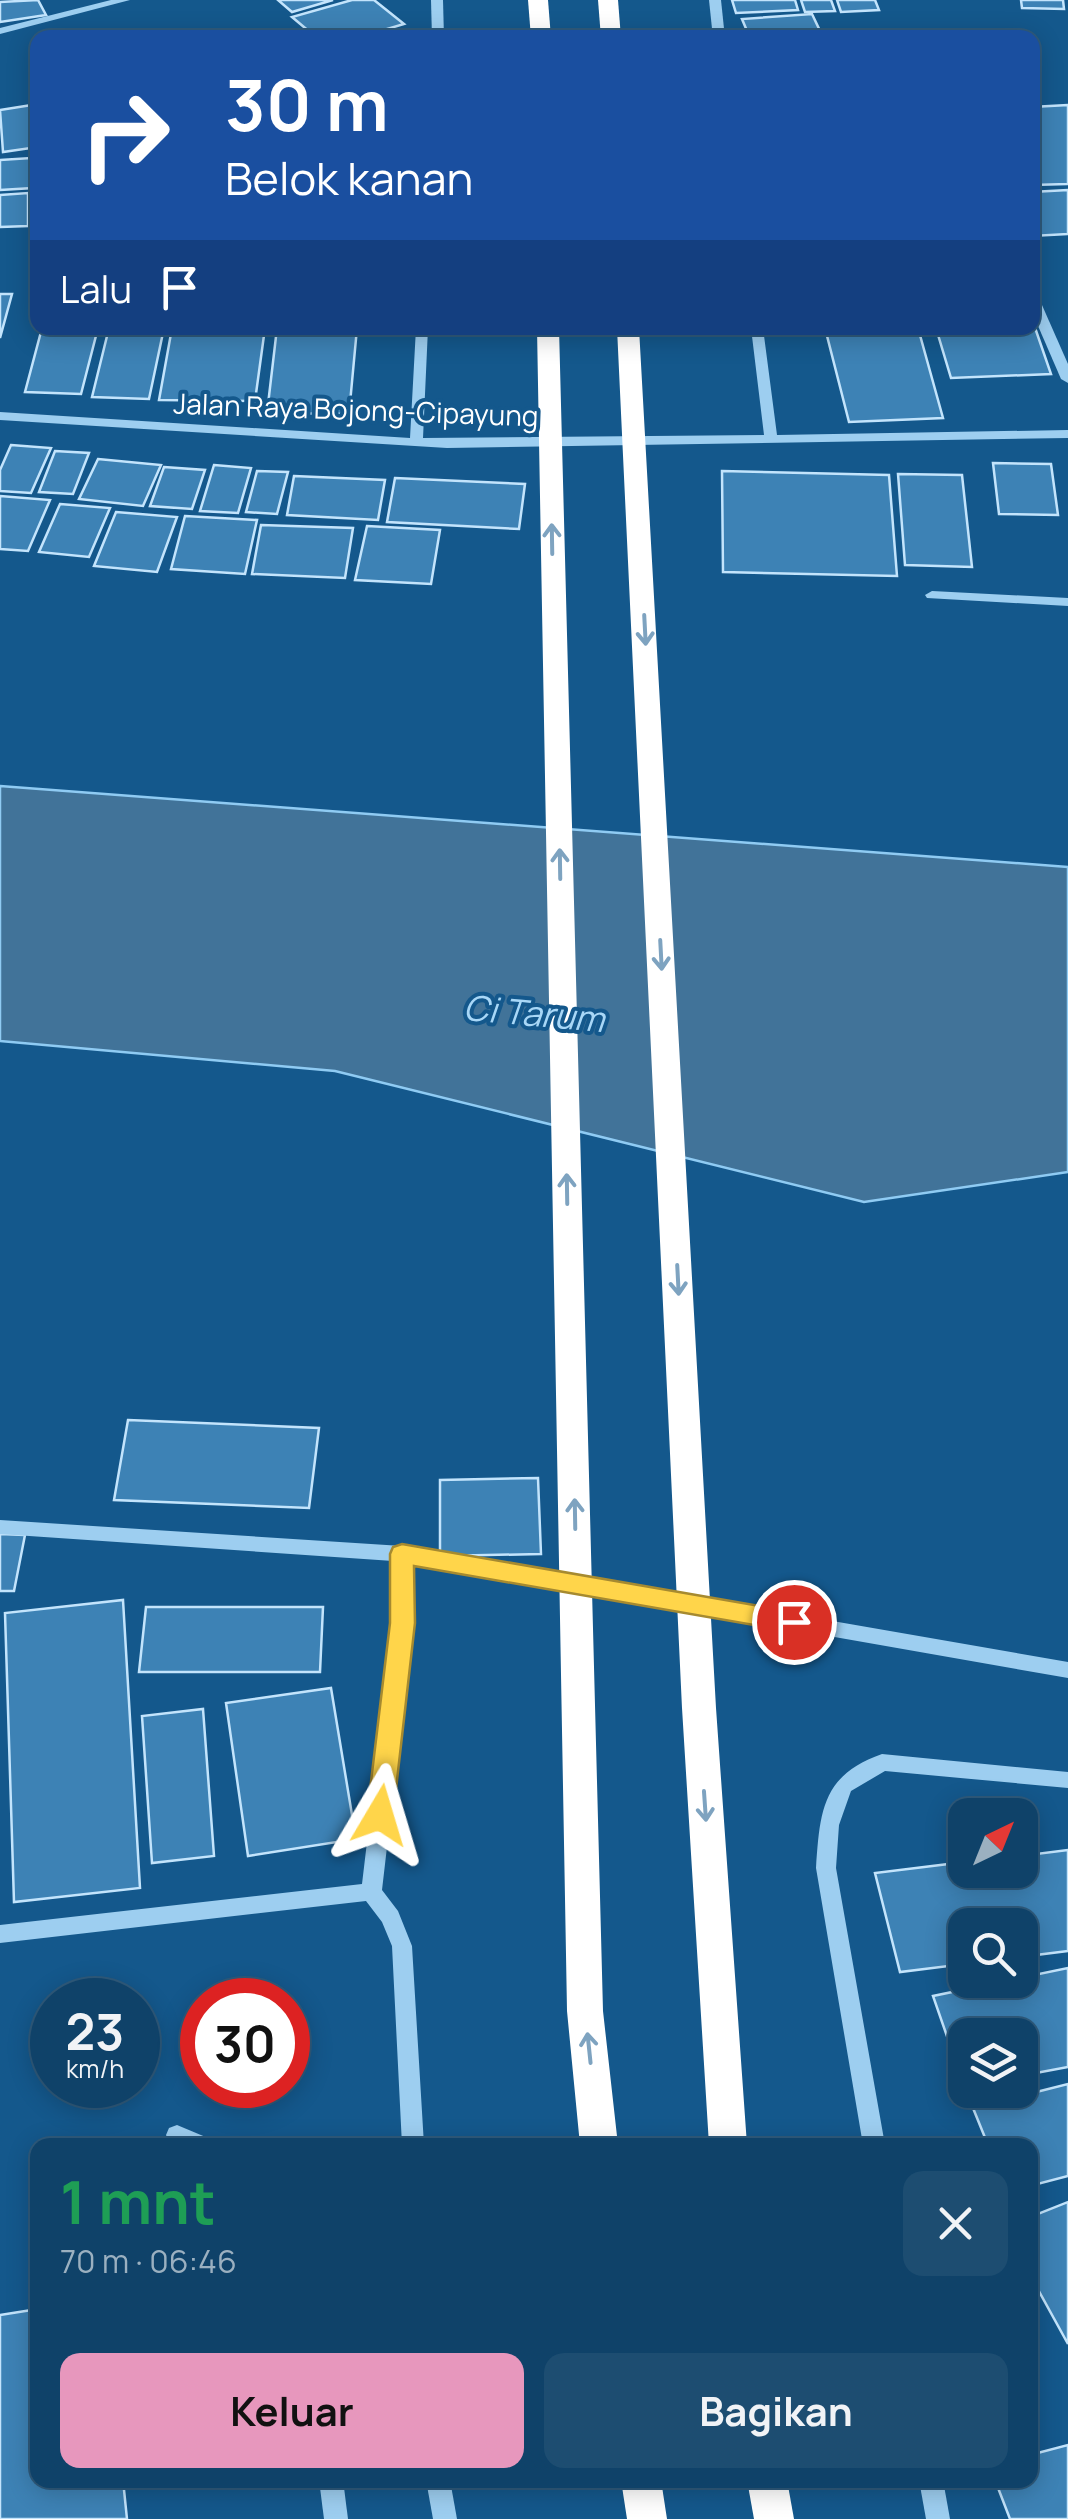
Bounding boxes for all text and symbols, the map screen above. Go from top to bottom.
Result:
text: 30 m [225,56,389,152]
icon: right [60,70,190,200]
text: Belok kanan [225,147,473,209]
icon: arrive [152,260,207,315]
text: Lalu [60,262,132,314]
street label: Jalan Raya Bojong-Cipayung [173,384,539,434]
one-way arrow [543,524,562,556]
one-way arrow [636,614,655,646]
one-way arrow [550,848,569,880]
one-way arrow [652,939,671,971]
water label: Ci Tarum [462,983,609,1043]
one-way arrow [558,1173,577,1205]
one-way arrow [668,1263,687,1295]
one-way arrow [565,1498,584,1530]
pin [752,1580,837,1665]
icon: arrive [767,1595,822,1650]
position arrow [328,1763,432,1867]
one-way arrow [696,1789,715,1821]
north arrow [948,1798,1038,1888]
map controls [948,1798,1038,2108]
button: search [948,1908,1038,1998]
speed limit sign: 30 [180,1978,310,2108]
text: 23 [66,1997,124,2065]
button: layers [948,2018,1038,2108]
one-way arrow [579,2032,598,2065]
text: km/h [66,2051,124,2086]
text: 1 mnt [60,2160,216,2242]
button: close [903,2171,1008,2276]
text: 70 m · 06:46 [60,2239,237,2283]
button: Keluar [60,2353,524,2468]
button: Bagikan [544,2353,1008,2468]

